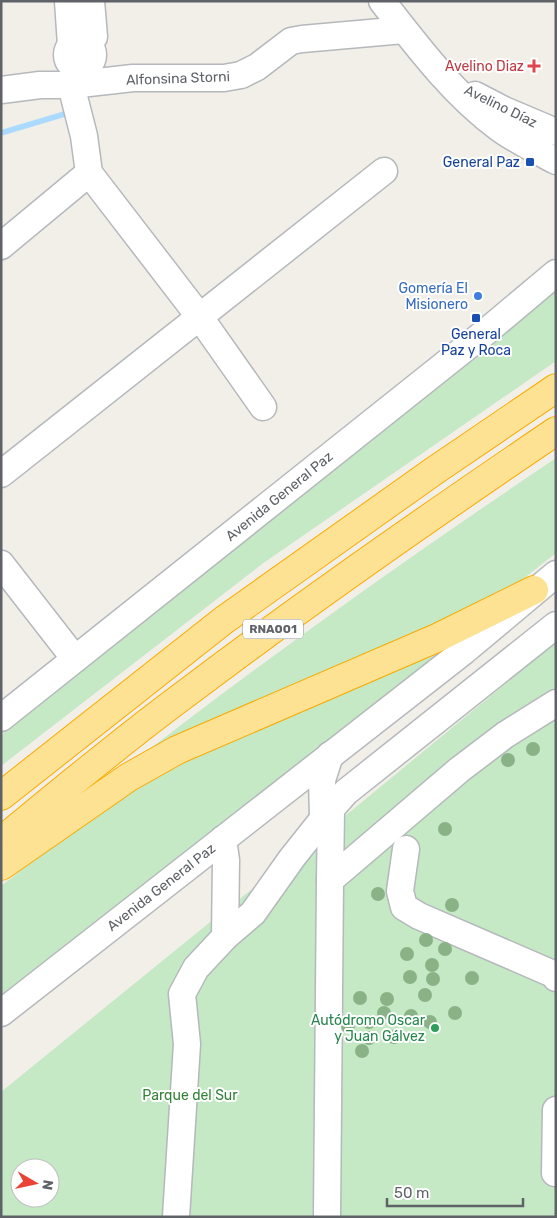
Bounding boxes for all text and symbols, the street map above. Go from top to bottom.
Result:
place label: Avelino Diaz [445,58,524,75]
marker: Avelino Diaz [528,60,540,72]
street label: Alfonsina Storni [126,68,230,89]
street label: Avelino Díaz [462,82,540,131]
place label: General Paz [443,154,520,171]
marker: General Paz [524,156,536,168]
place label: Gomería El Misionero [398,280,468,313]
marker: Gomería El Misionero [472,290,484,302]
marker: General Paz y Roca [470,312,482,324]
place label: General Paz y Roca [441,326,511,359]
street label: Avenida General Paz [222,448,336,545]
road number: RNA001 [243,620,303,638]
street label: Avenida General Paz [104,840,219,935]
place label: Autódromo Oscar y Juan Gálvez [311,1012,426,1045]
marker: Autódromo Oscar y Juan Gálvez [429,1022,441,1034]
park label: Parque del Sur [142,1087,238,1104]
north arrow [10,1158,60,1208]
scale bar [387,1176,523,1208]
text: N [38,1179,57,1191]
text: 50 m [394,1184,429,1202]

